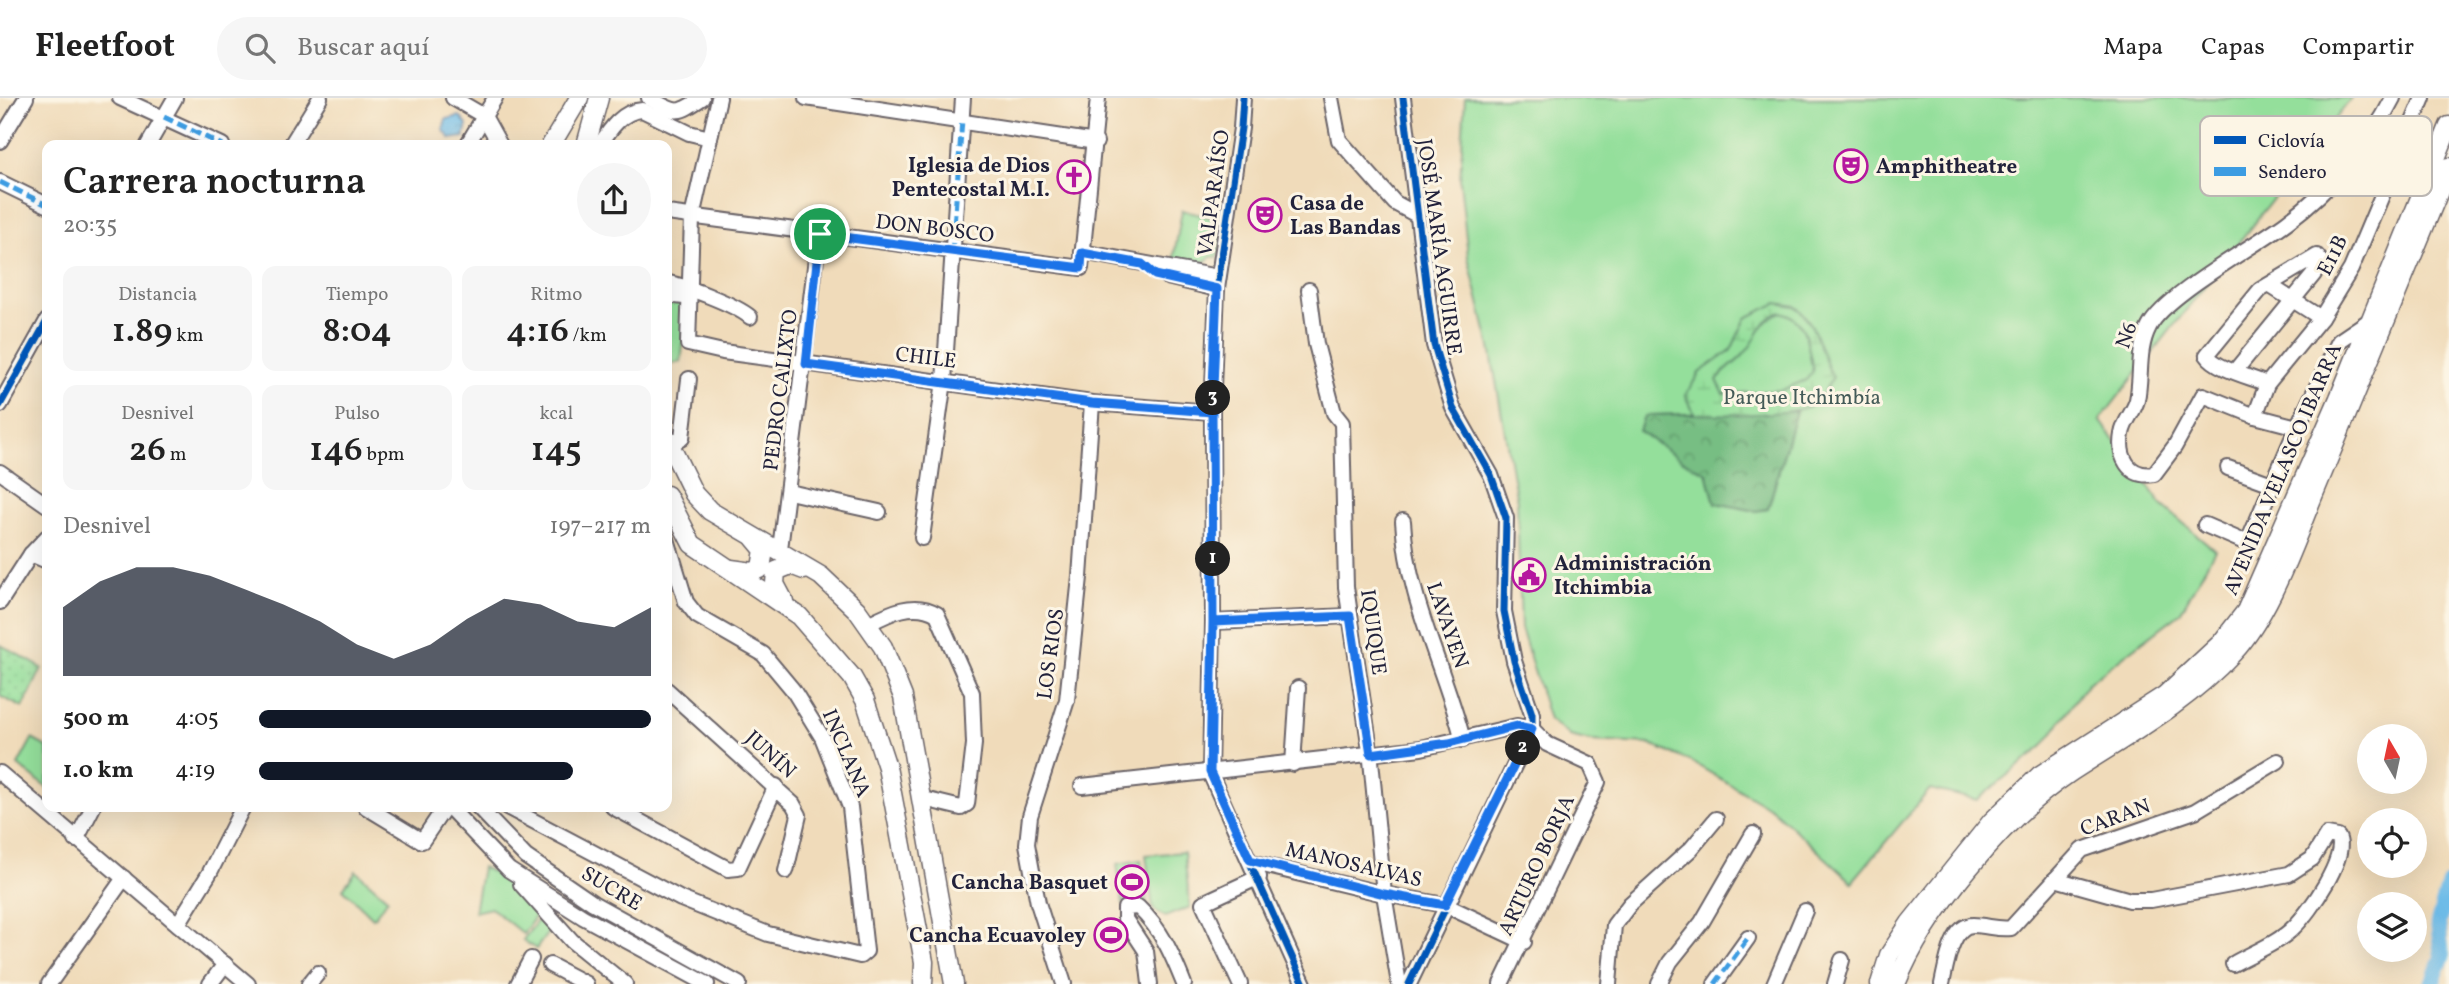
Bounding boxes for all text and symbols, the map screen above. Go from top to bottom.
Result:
search box [217,17,707,80]
text: Fleetfoot [35,25,175,71]
icon: search [241,29,279,67]
text: Buscar aquí [297,30,429,66]
text: Mapa [2103,31,2163,65]
text: Capas [2201,31,2265,65]
text: Compartir [2303,31,2414,65]
legend [2200,116,2432,196]
street label: VALPARAÍSO [1191,128,1238,258]
text: Ciclovía [2258,129,2325,155]
street label: JOSÉ MARÍA AGUIRRE [1409,137,1468,357]
theatre icon: Amphitheatre [1832,147,1870,185]
place label: Iglesia de Dios Pentecostal M.I. [892,152,1050,205]
place label: Amphitheatre [1876,153,2017,182]
text: Carrera nocturna [63,157,366,210]
church icon: Iglesia de Dios Pentecostal M.I. [1055,158,1093,196]
text: Sendero [2258,160,2327,186]
button: share [577,163,651,237]
place label: Casa de Las Bandas [1290,190,1401,243]
theatre icon: Casa de Las Bandas [1246,196,1284,234]
pin [790,204,850,264]
street label: DON BOSCO [874,208,996,251]
text: 20:35 [63,210,117,242]
icon: arrive [801,215,839,253]
street label: E11B [2311,230,2356,281]
text: Distancia [118,282,197,308]
text: Tiempo [326,282,388,308]
text: Ritmo [530,282,582,308]
text: 1.89 [112,308,172,356]
text: 8:04 [322,308,392,356]
text: 4:16 [506,308,569,356]
street label: PEDRO CALIXTO [757,308,806,473]
street label: N6 [2109,318,2145,353]
text: km [172,323,203,349]
text: /km [569,323,607,349]
street label: AVENIDA VELASCO IBARRA [2217,339,2350,600]
street label: CHILE [894,340,958,377]
pin: 3 [1196,380,1230,416]
text: 3 [1208,384,1217,410]
park label: Parque Itchimbía [1723,384,1881,413]
text: Desnivel [121,401,194,427]
text: Pulso [334,401,380,427]
text: kcal [539,401,573,427]
text: 26 [129,427,166,475]
text: 146 [309,427,363,475]
text: 145 [531,427,582,475]
text: m [166,442,186,468]
text: bpm [363,442,405,468]
text: Desnivel [63,511,151,543]
text: 197–217 m [550,511,651,543]
pin: 1 [1196,542,1230,576]
text: 1 [1209,545,1216,571]
place label: Administración Itchimbia [1554,550,1712,603]
public building icon: Administración Itchimbia [1510,556,1548,594]
street label: LAVAYEN [1418,578,1475,673]
street label: IQUIQUE [1352,587,1393,677]
street label: LOS RIOS [1031,607,1072,702]
text: 500 m [63,703,129,735]
text: 4:05 [175,703,219,735]
street label: INCLANA [814,705,877,802]
street label: JUNÍN [738,724,802,786]
north arrow [2357,724,2427,794]
map controls [2357,724,2427,962]
pin: 2 [1506,730,1540,766]
text: 2 [1518,734,1527,760]
text: 1.0 km [63,755,134,787]
text: 4:19 [175,755,215,787]
street label: ARTURO BORJA [1492,790,1583,941]
street label: CARAN [2076,792,2155,844]
button: locate [2357,808,2427,878]
street label: MANOSALVAS [1282,836,1425,895]
street label: SUCRE [575,860,647,919]
sports icon: Cancha Basquet [1113,863,1151,901]
place label: Cancha Basquet [951,869,1108,898]
button: layers [2357,892,2427,962]
sports icon: Cancha Ecuavoley [1092,916,1130,954]
place label: Cancha Ecuavoley [909,922,1086,951]

